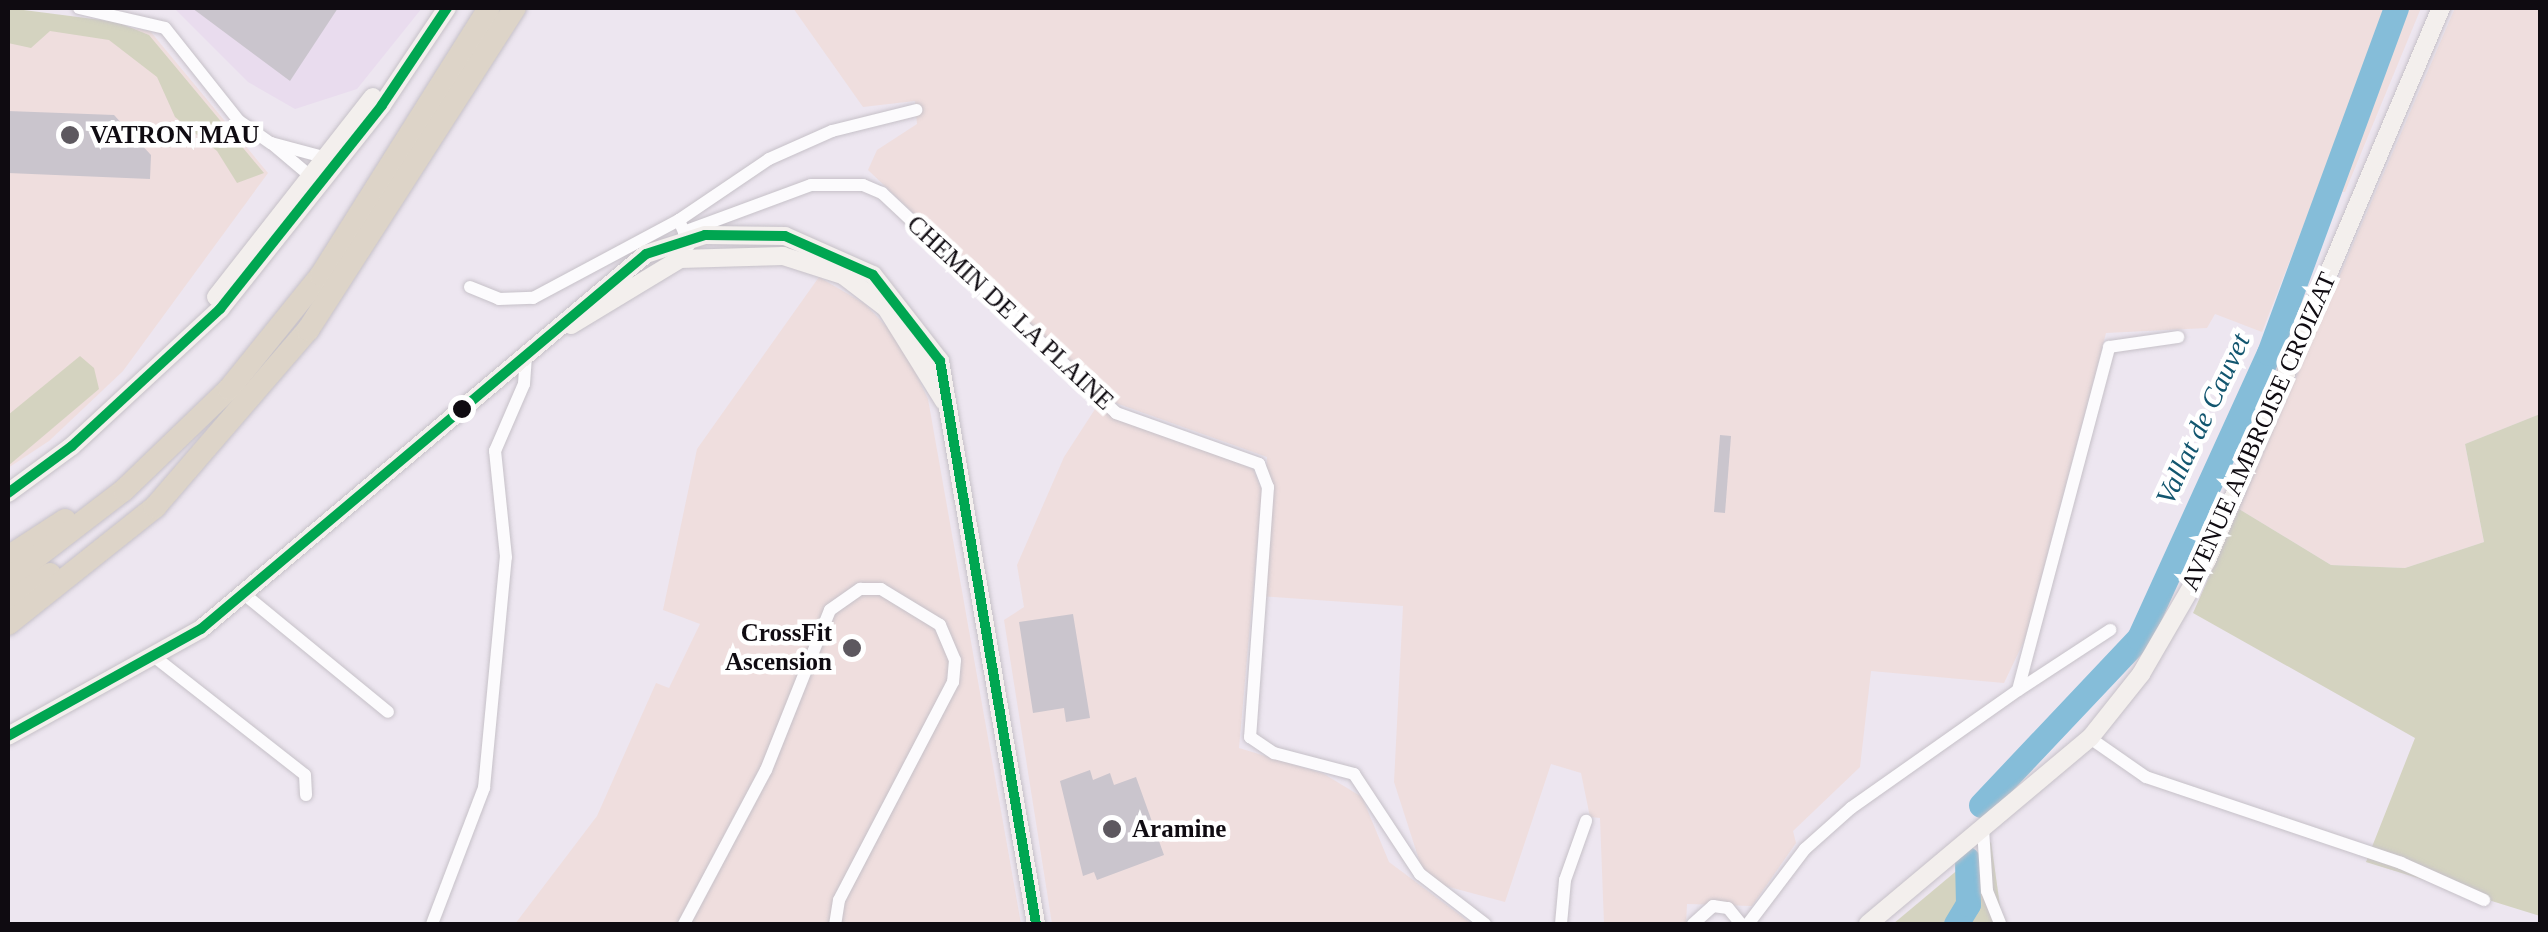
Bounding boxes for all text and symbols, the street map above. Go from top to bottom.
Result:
place label: VATRON MAU [90,120,259,150]
marker: VATRON MAU [59,124,81,146]
street label: CHEMIN DE LA PLAINE [900,209,1120,417]
street label: AVENUE AMBROISE CROIZAT [2175,268,2343,596]
water label: Vallat de Cauvet [2149,328,2257,510]
unlabelled marker [452,399,472,419]
place label: CrossFit Ascension [725,619,832,678]
marker: CrossFit Ascension [841,637,863,659]
place label: Aramine [1132,814,1226,844]
marker: Aramine [1101,818,1123,840]

